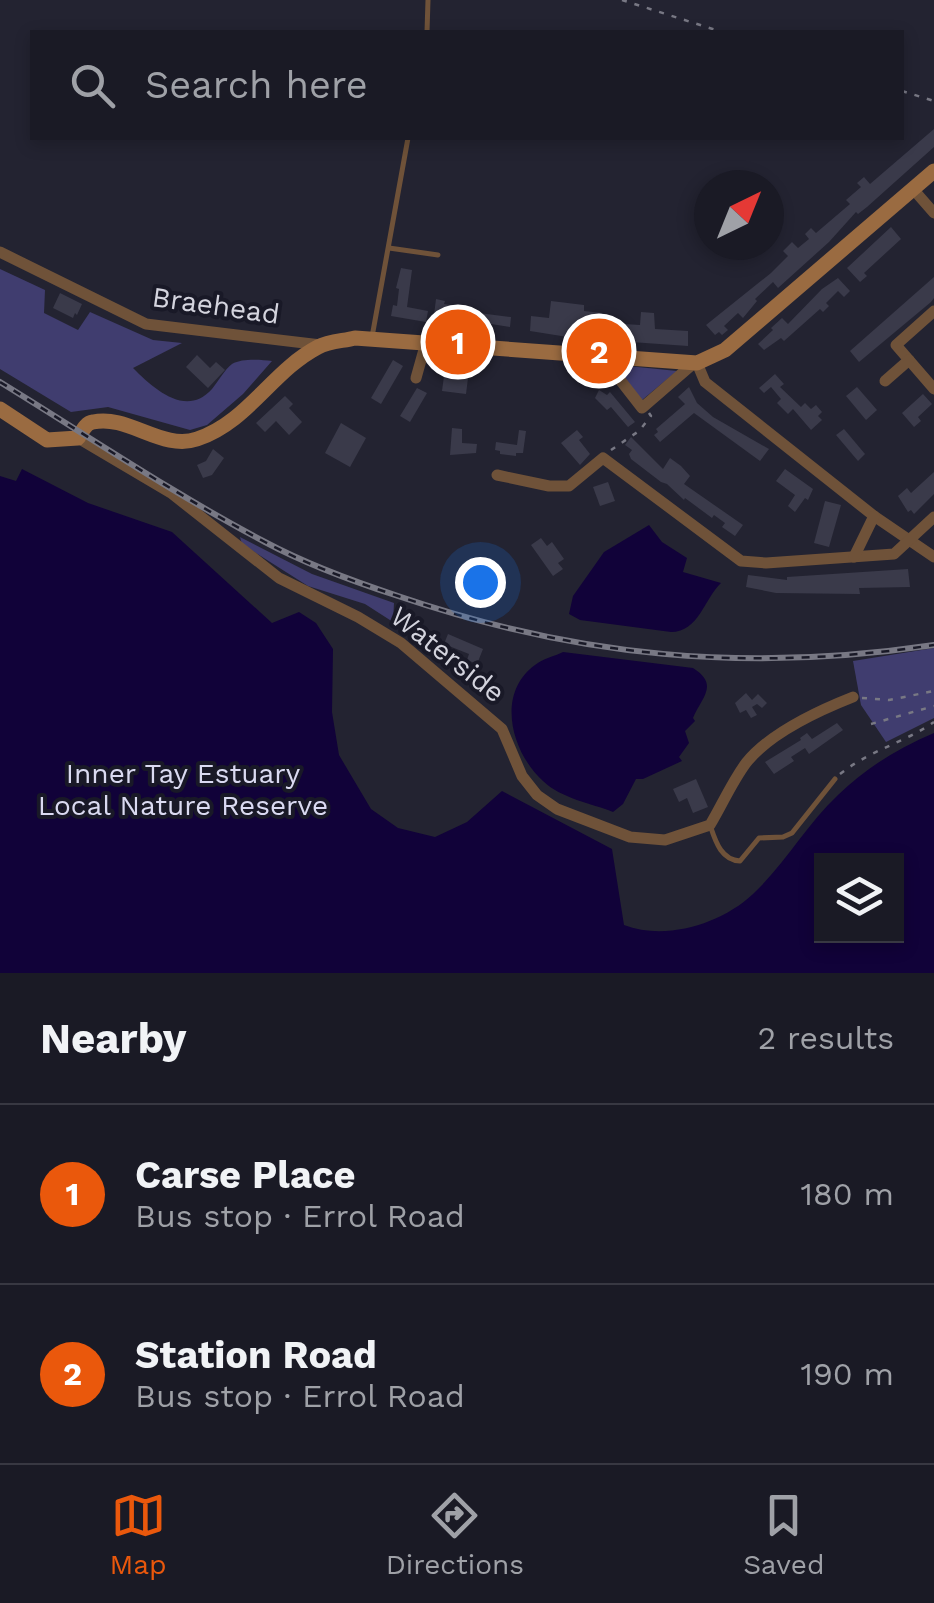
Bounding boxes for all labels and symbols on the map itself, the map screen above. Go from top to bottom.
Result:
north arrow [694,170,784,260]
street label: Braehead [150,280,282,331]
pin: 1 [426,304,490,380]
pin: 2 [566,314,632,388]
your location [455,557,506,608]
street label: Waterside [384,600,511,709]
park label: Inner Tay Estuary Local Nature Reserve [38,757,328,822]

